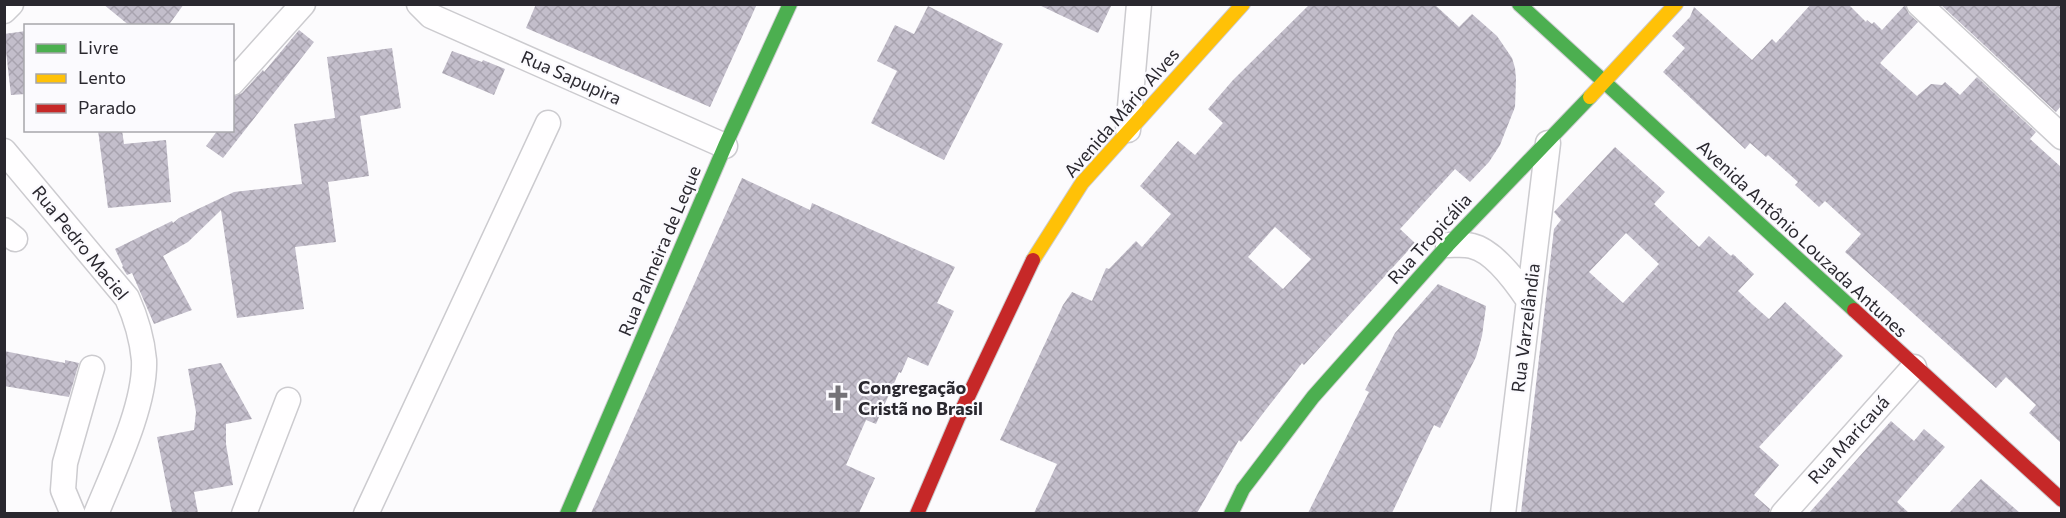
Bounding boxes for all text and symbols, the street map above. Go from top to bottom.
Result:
legend [24,24,234,132]
text: Livre [78,36,119,58]
street label: Avenida Mário Alves [1059,43,1183,182]
street label: Rua Sapupira [518,45,625,109]
text: Lento [78,66,126,88]
text: Parado [78,96,136,118]
street label: Avenida Antônio Louzada Antunes [1693,135,1912,341]
street label: Rua Palmeira de Leque [613,162,705,339]
street label: Rua Pedro Maciel [28,181,134,304]
street label: Rua Tropicália [1383,188,1476,288]
street label: Rua Varzelândia [1506,262,1544,394]
place label: Congregação Cristã no Brasil [858,376,983,419]
church icon: Congregação Cristã no Brasil [823,383,853,413]
street label: Rua Maricauá [1803,391,1894,488]

